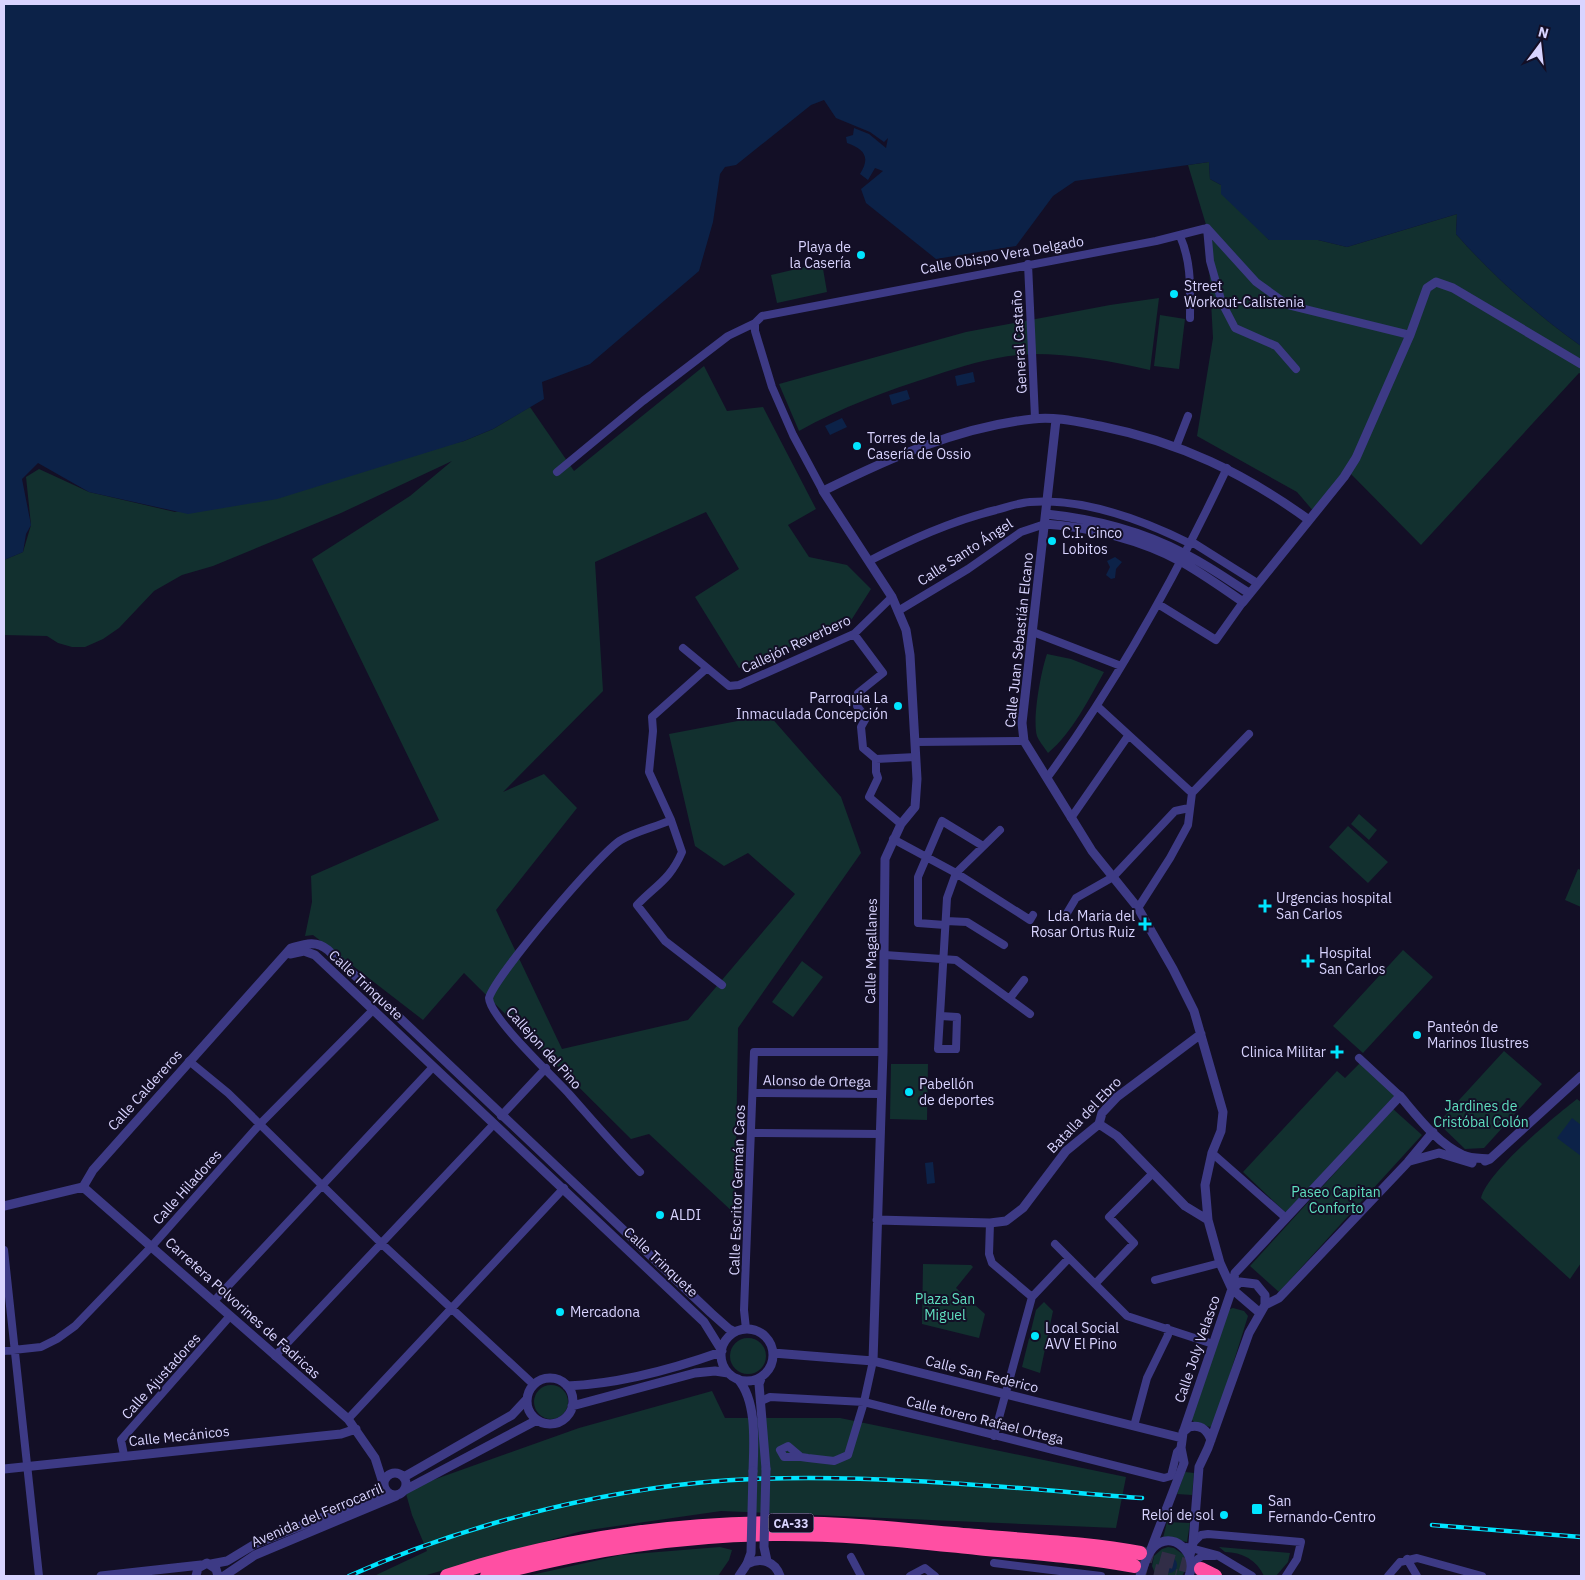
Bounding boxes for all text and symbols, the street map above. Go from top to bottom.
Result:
north arrow [1515,20,1565,70]
text: N [1536,22,1551,42]
street label: Calle Obispo Vera Delgado [919,232,1085,278]
place label: Playa de la Casería [790,238,852,272]
marker: Playa de la Casería [855,249,867,261]
place label: Street Workout-Calistenia [1184,277,1305,311]
marker: Street Workout-Calistenia [1168,288,1180,300]
street label: General Castaño [1007,290,1031,394]
place label: Torres de la Casería de Ossio [867,429,971,463]
marker: Torres de la Casería de Ossio [851,440,863,452]
street label: Calle Santo Ángel [913,514,1016,590]
place label: C.I. Cinco Lobitos [1062,524,1122,558]
marker: C.I. Cinco Lobitos [1046,535,1058,547]
street label: Calle Juan Sebastián Elcano [1001,551,1037,729]
street label: Callejón Reverbero [738,611,854,677]
place label: Parroquia La Inmaculada Concepción [736,689,889,723]
marker: Parroquia La Inmaculada Concepción [892,700,904,712]
place label: Urgencias hospital San Carlos [1276,889,1392,923]
street label: Calle Magallanes [861,898,881,1004]
marker: Urgencias hospital San Carlos [1258,899,1272,913]
place label: Lda. Maria del Rosar Ortus Ruiz [1031,907,1136,941]
marker: Lda. Maria del Rosar Ortus Ruiz [1139,918,1151,930]
place label: Hospital San Carlos [1319,944,1386,978]
street label: Calle Trinquete [325,946,407,1024]
marker: Hospital San Carlos [1301,954,1315,968]
street label: Callejon del Pino [502,1003,586,1093]
place label: Panteón de Marinos Ilustres [1427,1018,1529,1052]
marker: Panteón de Marinos Ilustres [1411,1029,1423,1041]
place label: Clinica Militar [1241,1043,1326,1061]
marker: Clinica Militar [1330,1045,1344,1059]
street label: Calle Caldereros [104,1046,186,1134]
street label: Alonso de Ortega [763,1071,872,1091]
street label: Batalla del Ebro [1043,1073,1125,1157]
place label: Pabellón de deportes [919,1075,995,1109]
marker: Pabellón de deportes [903,1086,915,1098]
park label: Jardines de Cristóbal Colón [1433,1097,1529,1131]
street label: Calle Escritor Germán Caos [725,1104,749,1276]
street label: Calle Hiladores [149,1146,226,1228]
park label: Paseo Capitan Conforto [1291,1183,1381,1217]
place label: ALDI [670,1206,701,1224]
marker: ALDI [654,1209,666,1221]
street label: Calle Trinquete [620,1223,702,1301]
street label: Carretera Polvorines de Fadricas [161,1233,325,1383]
park label: Plaza San Miguel [915,1290,975,1324]
street label: Calle Joly Velasco [1170,1293,1224,1405]
place label: Mercadona [570,1303,641,1321]
marker: Mercadona [554,1306,566,1318]
place label: Local Social AVV El Pino [1045,1319,1119,1353]
street label: Calle Ajustadores [118,1329,205,1423]
marker: Local Social AVV El Pino [1029,1330,1041,1342]
street label: Calle San Federico [924,1351,1041,1397]
street label: Calle torero Rafael Ortega [904,1392,1066,1448]
street label: Calle Mecánicos [128,1422,231,1450]
street label: Avenida del Ferrocarril [248,1479,386,1551]
place label: San Fernando-Centro [1268,1492,1376,1526]
marker: San Fernando-Centro [1250,1502,1264,1516]
place label: Reloj de sol [1142,1506,1214,1524]
marker: Reloj de sol [1218,1509,1230,1521]
road number: CA-33 [768,1514,814,1532]

